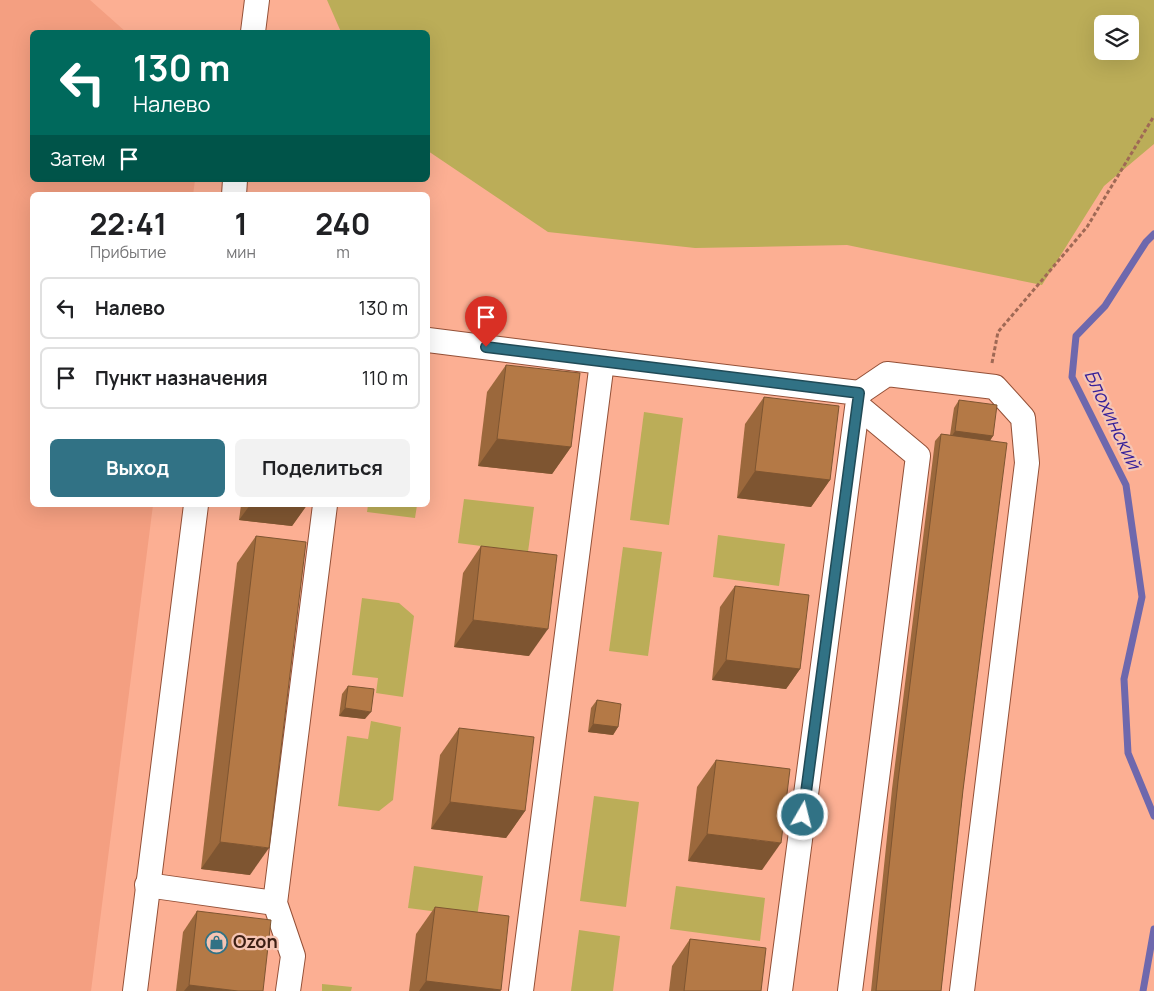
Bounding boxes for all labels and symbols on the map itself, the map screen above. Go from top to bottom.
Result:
pin [465,296,507,347]
water label: Блохинский [1079,365,1148,475]
position arrow [776,788,828,840]
place label: Ozon [233,929,278,953]
shop icon: Ozon [205,930,229,954]

